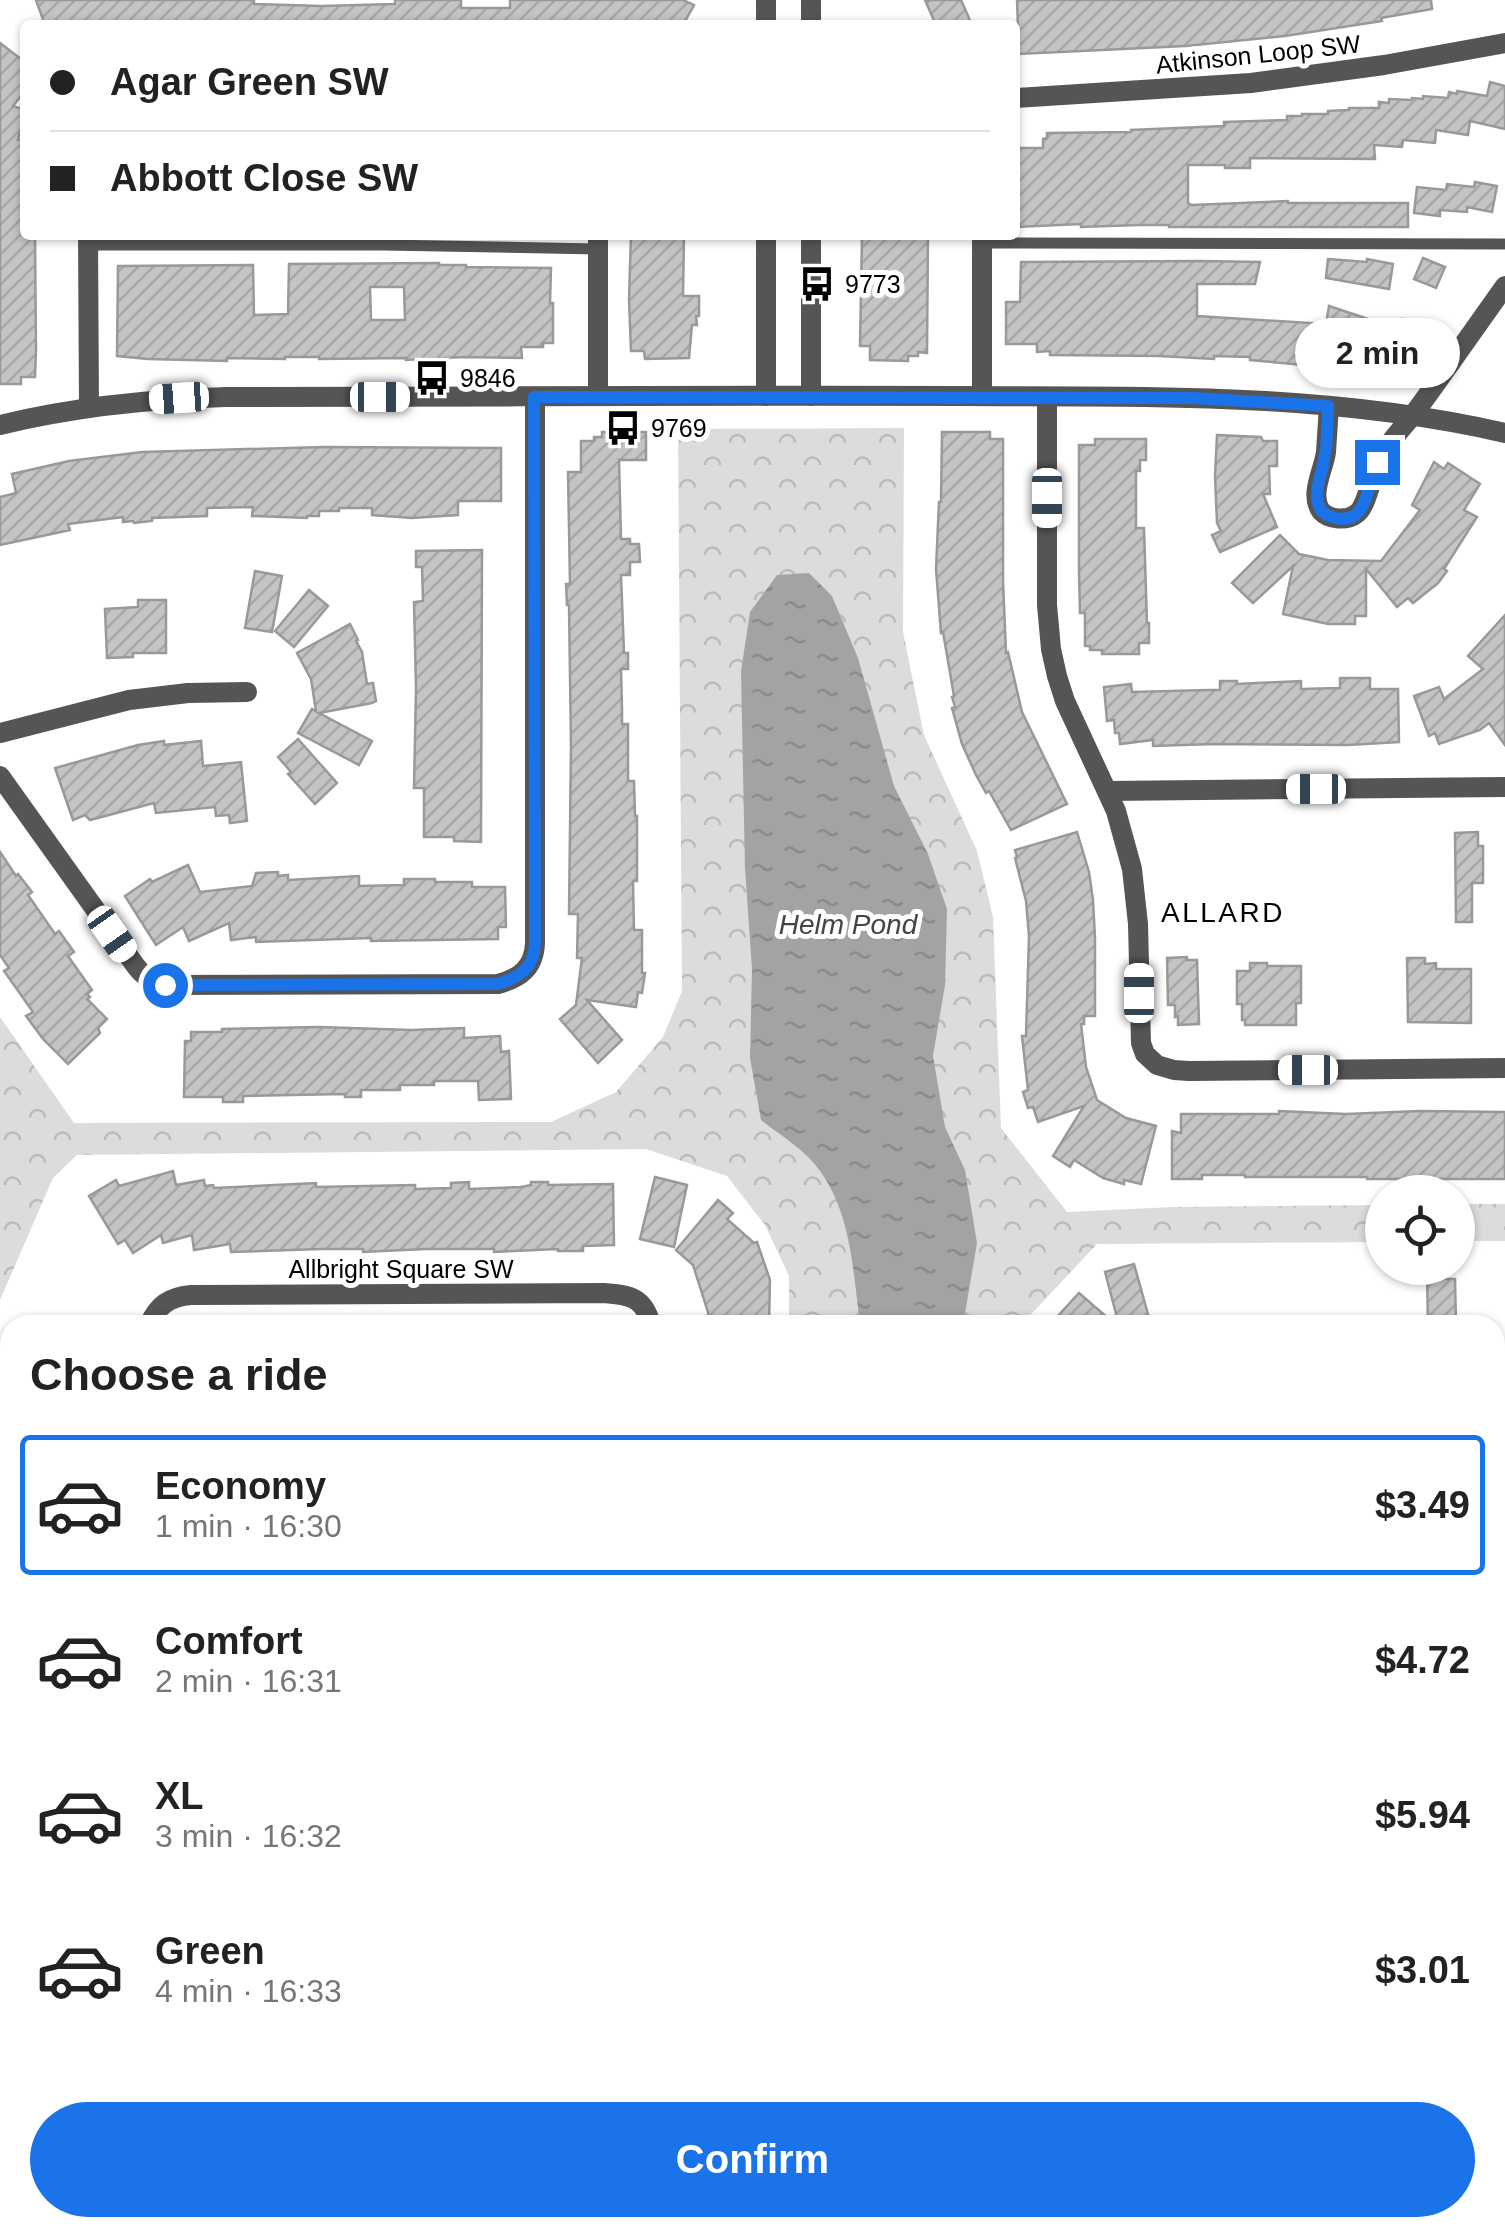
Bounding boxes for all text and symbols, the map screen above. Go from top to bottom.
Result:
street label: Atkinson Loop SW [1154,29,1362,79]
text: Agar Green SW [110,61,389,103]
text: Abbott Close SW [110,157,418,199]
bus stop icon: 9773 [798,265,836,303]
place label: 9773 [845,270,901,298]
callout: 2 min [1294,317,1460,387]
text: 2 min [1336,335,1419,371]
bus stop icon: 9846 [413,359,451,397]
place label: 9846 [460,364,516,392]
car [148,381,210,415]
car [350,382,410,412]
bus stop icon: 9769 [604,409,642,447]
place label: 9769 [651,414,707,442]
route end [1355,440,1400,485]
car [1032,468,1062,528]
car [1286,774,1346,804]
district label: ALLARD [1161,897,1285,928]
car [83,901,141,967]
water label: Helm Pond [779,909,919,940]
route start [143,963,188,1008]
car [1124,963,1154,1023]
car [1278,1055,1338,1085]
map controls [1365,1175,1475,1285]
button: locate [1365,1175,1475,1285]
street label: Allbright Square SW [288,1255,514,1283]
text: Choose a ride [30,1349,328,1400]
icon: car [35,1460,125,1550]
text: Economy [155,1465,326,1507]
text: $3.49 [1375,1484,1470,1526]
text: 1 min · 16:30 [155,1508,342,1544]
icon: car [35,1615,125,1705]
text: Comfort [155,1620,303,1662]
text: $4.72 [1375,1639,1470,1681]
text: 2 min · 16:31 [155,1663,342,1699]
icon: car [35,1770,125,1860]
text: XL [155,1775,204,1817]
text: $5.94 [1375,1794,1470,1836]
text: 3 min · 16:32 [155,1818,342,1854]
icon: car [35,1925,125,2015]
text: Green [155,1930,265,1972]
text: $3.01 [1375,1949,1470,1991]
text: 4 min · 16:33 [155,1973,342,2009]
button: Confirm [30,2102,1475,2217]

